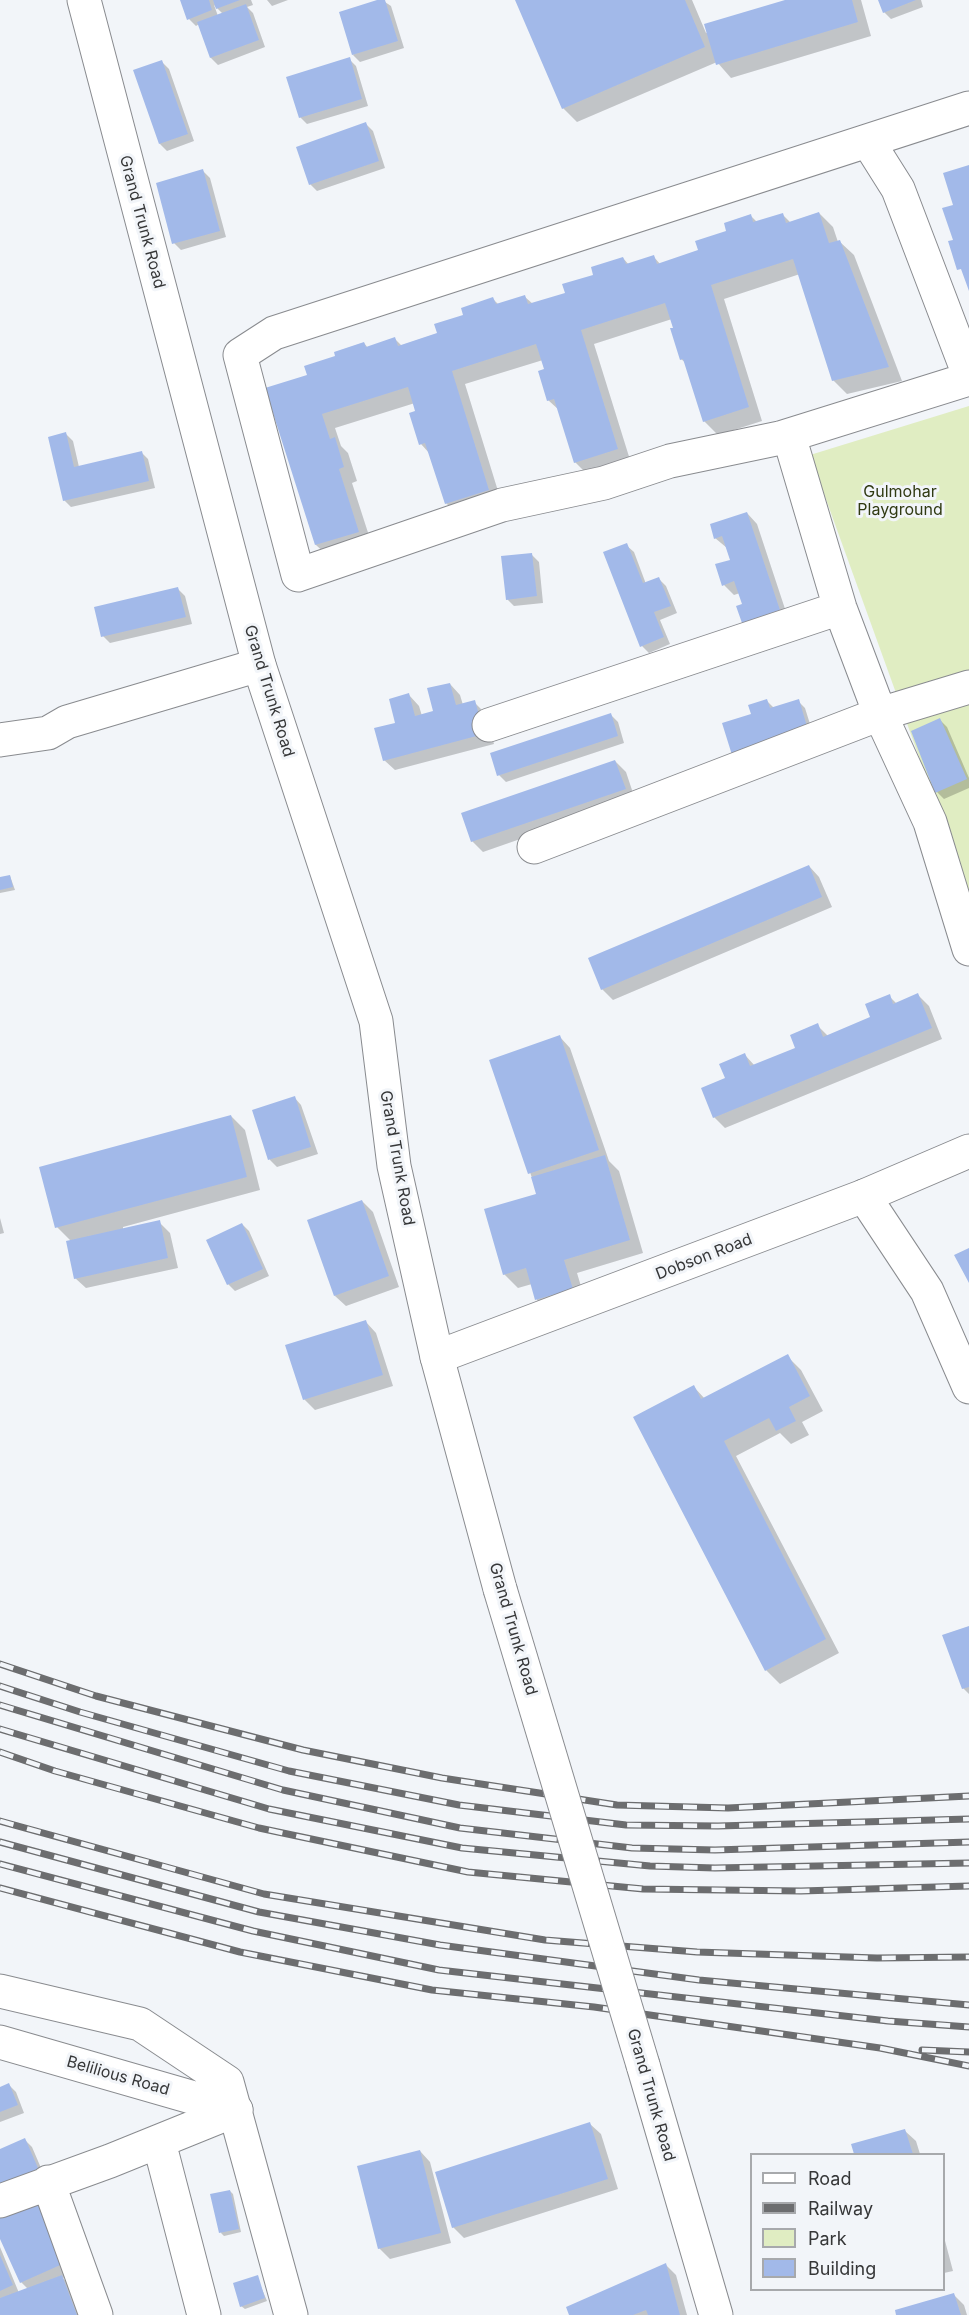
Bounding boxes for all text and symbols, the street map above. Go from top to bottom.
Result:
street label: Grand Trunk Road [115,153,169,291]
park label: Gulmohar Playground [857,482,943,520]
street label: Grand Trunk Road [240,623,298,759]
street label: Grand Trunk Road [376,1089,418,1227]
street label: Dobson Road [653,1230,755,1284]
street label: Grand Trunk Road [485,1561,541,1697]
street label: Grand Trunk Road [623,2027,679,2163]
street label: Belilious Road [64,2052,172,2100]
legend [750,2153,945,2291]
text: Road [808,2168,851,2189]
text: Railway [808,2198,873,2219]
text: Park [808,2228,847,2249]
text: Building [808,2258,876,2279]

